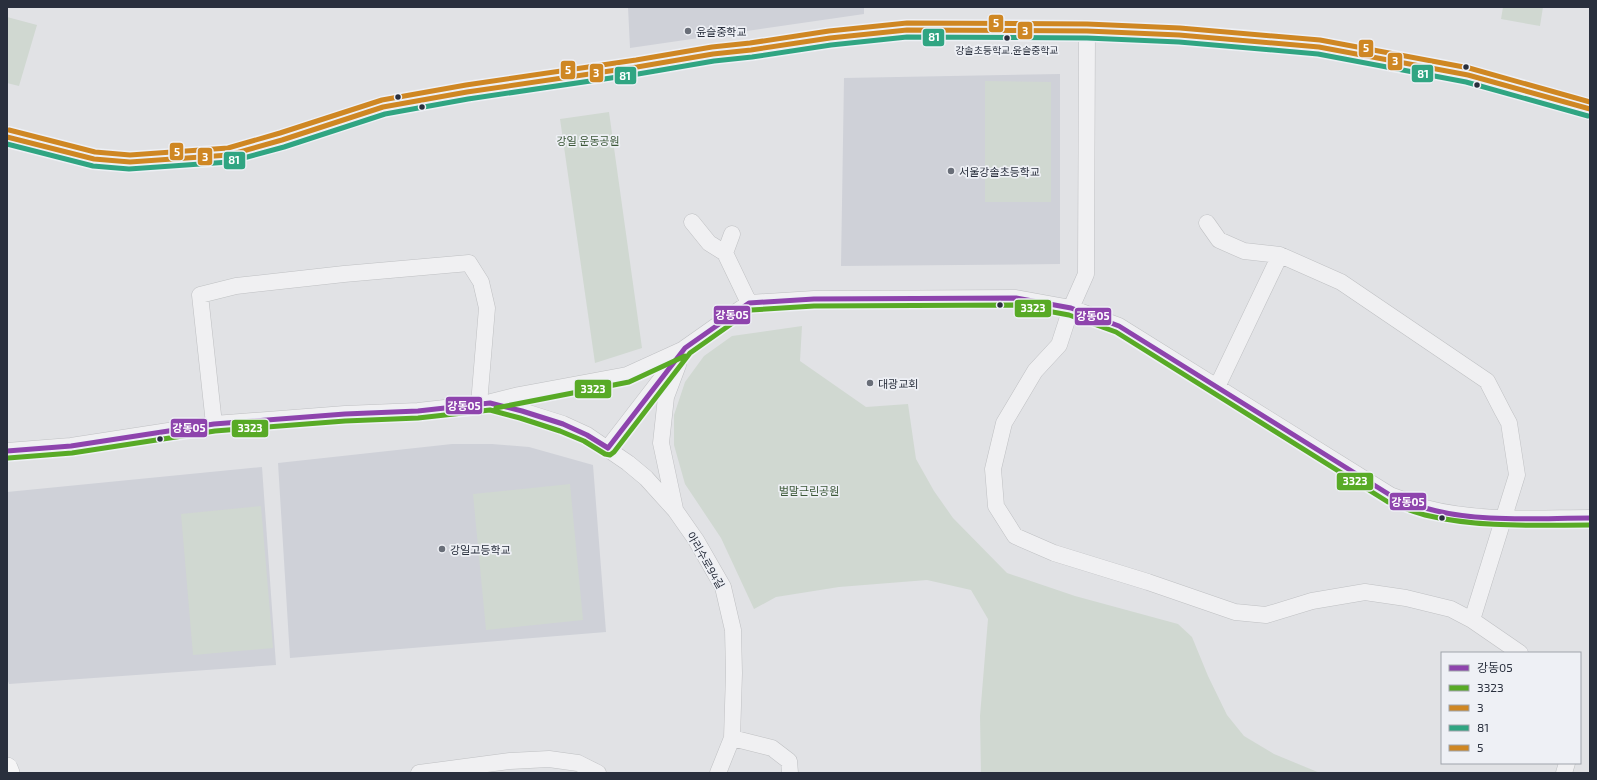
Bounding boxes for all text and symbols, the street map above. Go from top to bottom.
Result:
line badge: 5 [988,14,1004,33]
text: 5 [993,16,999,29]
line badge: 3 [1017,21,1033,40]
text: 3 [1022,24,1028,37]
place label: 윤슬중학교 [696,25,747,38]
marker: 윤슬중학교 [683,26,693,36]
line badge: 81 [922,28,945,47]
text: 81 [928,30,940,43]
marker: 강솔초등학교.윤슬중학교 [1002,33,1012,43]
line badge: 5 [1358,39,1374,58]
text: 5 [1363,41,1369,54]
place label: 강솔초등학교.윤슬중학교 [955,44,1059,56]
line badge: 3 [1387,52,1403,71]
text: 3 [1392,54,1398,67]
line badge: 5 [560,60,576,80]
unlabelled marker [1461,62,1471,72]
text: 5 [565,63,571,76]
line badge: 3 [589,63,604,83]
line badge: 81 [1411,64,1434,83]
text: 3 [593,66,599,79]
line badge: 81 [614,66,637,85]
text: 81 [1417,67,1429,80]
text: 81 [619,69,631,82]
unlabelled marker [1472,80,1482,90]
unlabelled marker [393,92,403,102]
unlabelled marker [417,102,427,112]
park label: 강일 운동공원 [556,134,620,147]
line badge: 5 [169,142,184,161]
text: 5 [174,145,180,158]
line badge: 3 [197,147,213,166]
text: 3 [202,150,208,163]
line badge: 81 [223,151,246,170]
text: 81 [228,153,240,166]
place label: 서울강솔초등학교 [959,165,1040,178]
marker: 서울강솔초등학교 [946,166,956,176]
line badge: 3323 [1014,299,1052,318]
unlabelled marker [995,300,1005,310]
text: 3323 [1020,301,1046,314]
line badge: 강동05 [713,305,751,325]
line badge: 강동05 [1074,307,1112,326]
text: 강동05 [715,308,749,321]
text: 강동05 [1076,309,1110,322]
place label: 대광교회 [878,377,918,390]
marker: 대광교회 [865,378,875,388]
line badge: 3323 [574,379,612,399]
text: 3323 [580,382,606,395]
line badge: 강동05 [445,396,483,415]
text: 강동05 [447,399,481,412]
line badge: 강동05 [170,418,208,438]
line badge: 3323 [231,419,269,438]
text: 강동05 [172,421,206,434]
text: 3323 [237,421,263,434]
unlabelled marker [155,434,165,444]
line badge: 3323 [1336,472,1374,491]
text: 3323 [1342,474,1368,487]
park label: 벌말근린공원 [779,484,839,497]
line badge: 강동05 [1389,492,1427,511]
text: 강동05 [1391,495,1425,508]
unlabelled marker [1437,513,1447,523]
street label: 아리수로94길 [684,529,728,591]
place label: 강일고등학교 [450,543,511,556]
marker: 강일고등학교 [437,544,447,554]
legend [1441,652,1581,764]
text: 강동05 [1477,660,1513,674]
text: 3323 [1477,680,1504,694]
text: 3 [1477,700,1484,714]
text: 81 [1477,720,1489,734]
text: 5 [1477,740,1483,754]

